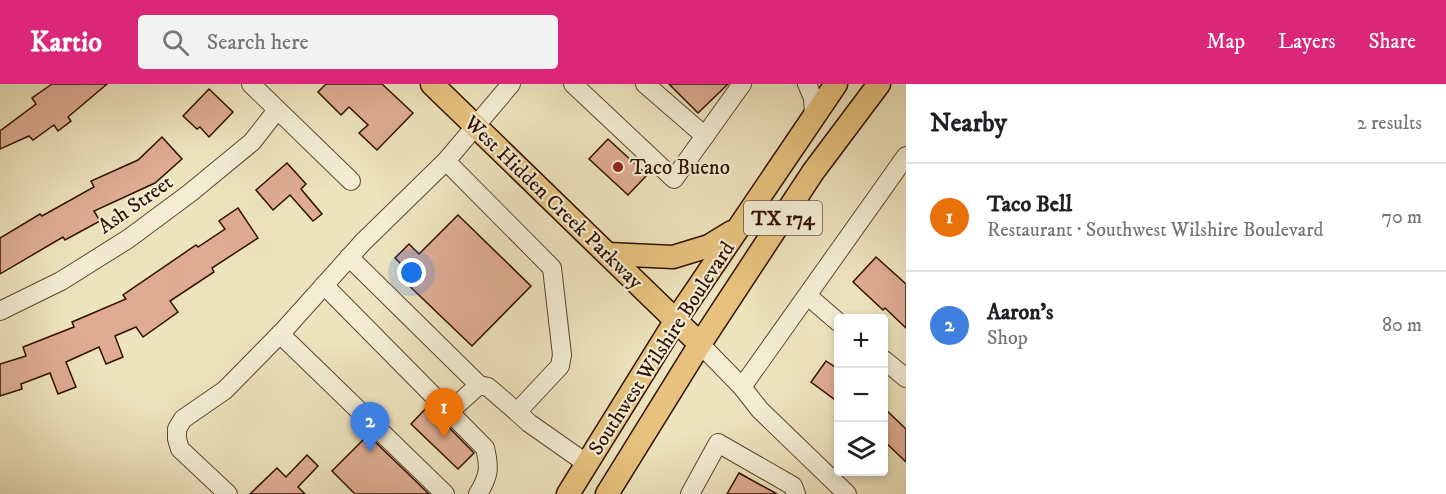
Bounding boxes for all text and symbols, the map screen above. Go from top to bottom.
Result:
search box [138,15,558,69]
text: Kartio [30,25,102,60]
icon: search [159,26,192,59]
text: Search here [207,29,309,56]
text: Map [1206,29,1245,55]
text: Layers [1278,29,1336,55]
text: Share [1369,29,1416,55]
text: Nearby [930,107,1007,140]
street label: West Hidden Creek Parkway [458,110,649,296]
text: 2 results [1357,111,1422,136]
place label: Taco Bueno [630,155,730,181]
marker: Taco Bueno [611,160,625,174]
street label: Ash Street [93,169,178,240]
text: Taco Bell [987,191,1072,218]
road number: TX 174 [744,201,822,235]
text: 1 [946,205,953,230]
text: 70 m [1381,205,1422,230]
text: Restaurant · Southwest Wilshire Boulevard [987,218,1324,243]
street label: Southwest Wilshire Boulevard [583,236,741,460]
your location [397,258,426,287]
text: Aaron's [987,299,1053,326]
text: 2 [945,313,954,338]
text: 80 m [1382,313,1422,338]
map controls [834,314,888,476]
button: + [834,314,888,368]
text: Shop [987,326,1028,351]
button: − [834,368,888,422]
pin: 1 [424,388,464,438]
pin: 2 [350,402,389,452]
button: layers [834,422,888,476]

